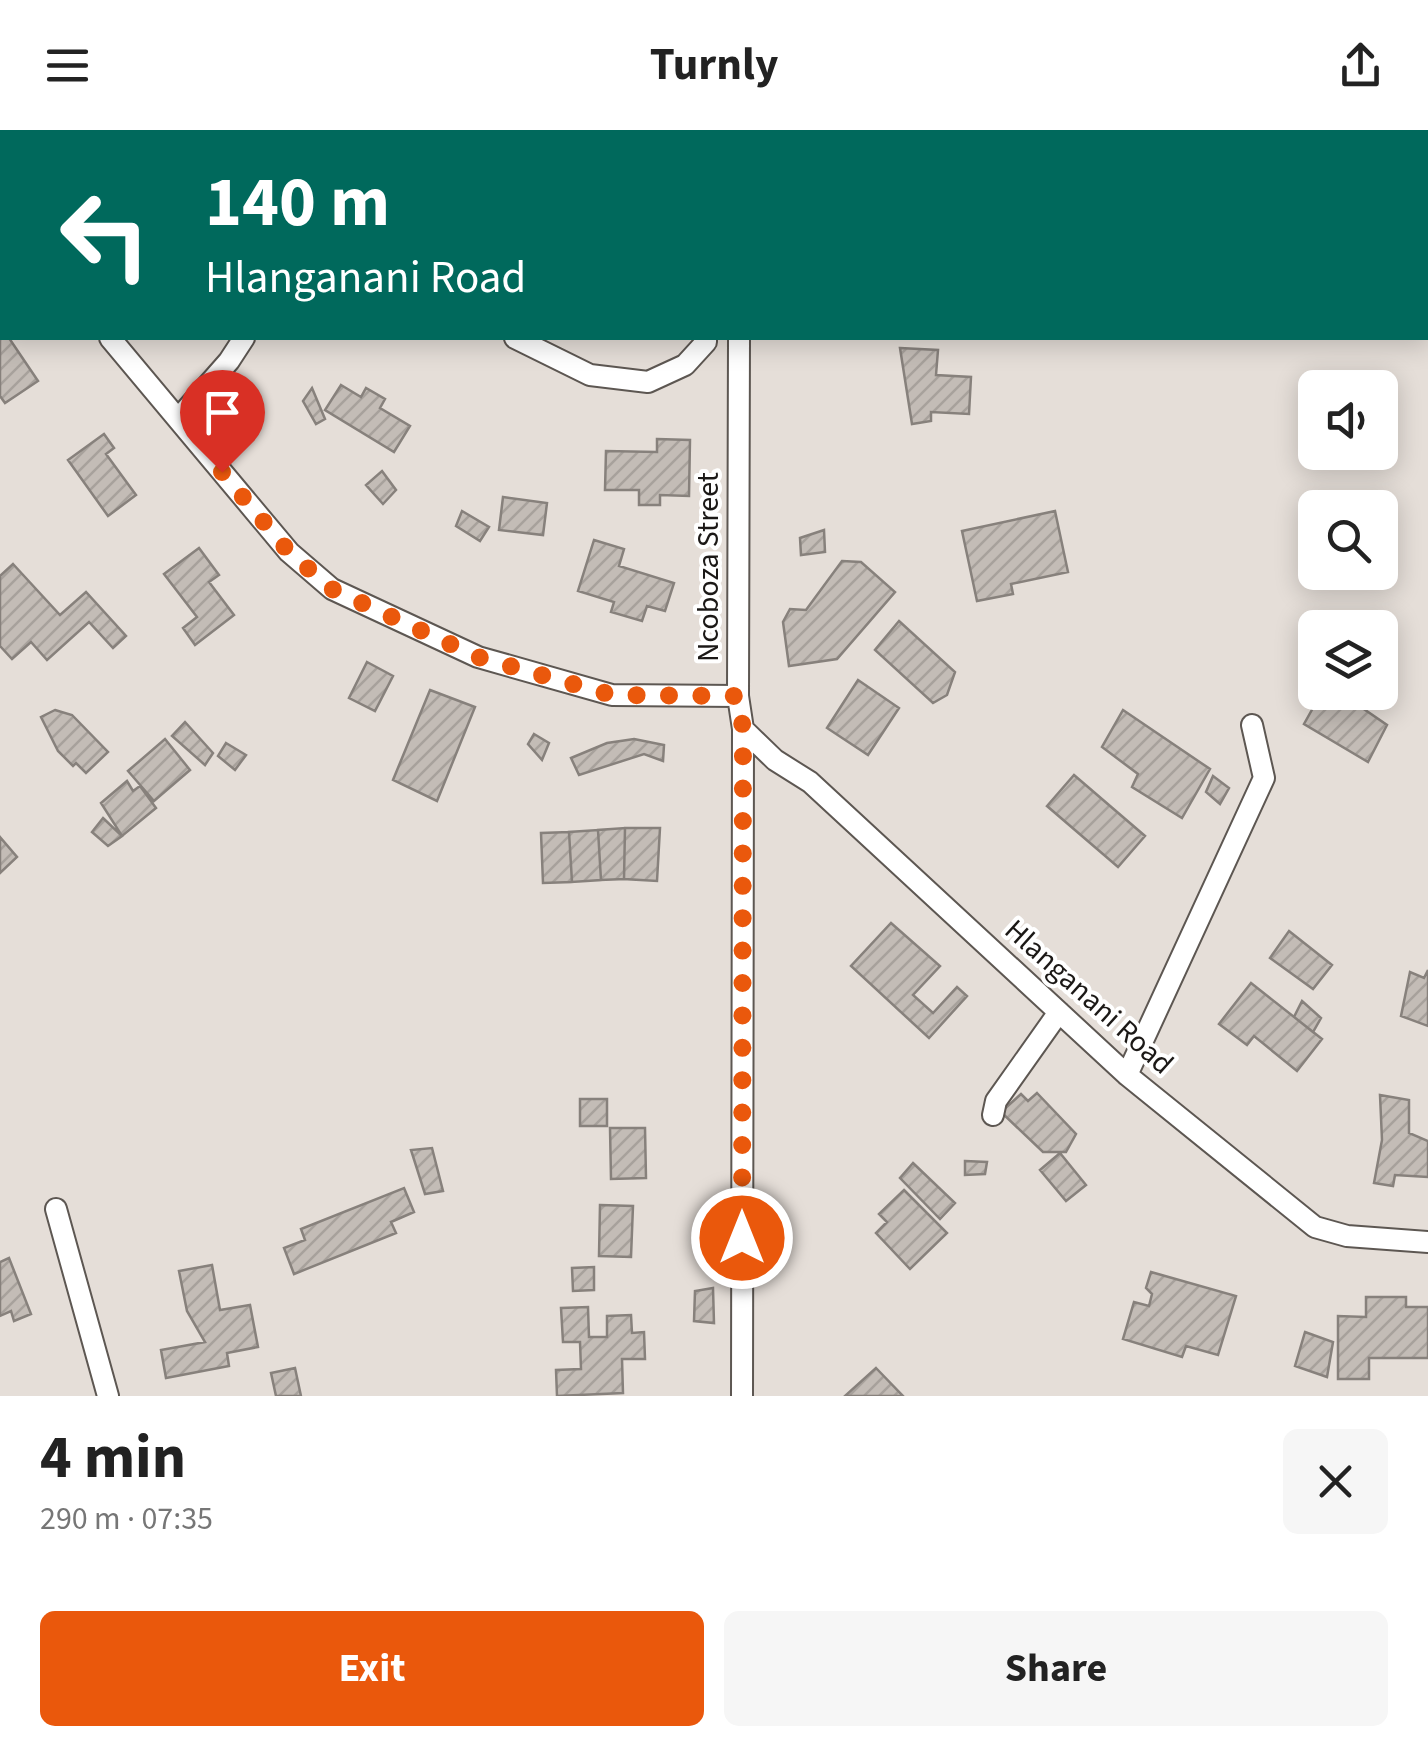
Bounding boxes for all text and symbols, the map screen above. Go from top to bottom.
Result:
text: Turnly [650,33,778,97]
icon: menu [40,38,95,93]
icon: share [1333,38,1388,93]
text: 140 m [205,153,390,253]
icon: left [40,170,170,300]
text: Hlanganani Road [205,246,526,310]
pin [180,370,265,473]
map controls [1298,370,1398,710]
button: sound [1298,370,1398,470]
icon: arrive [195,385,250,440]
street label: Ncoboza Street [687,472,730,662]
button: search [1298,490,1398,590]
button: layers [1298,610,1398,710]
street label: Hlanganani Road [995,909,1183,1085]
position arrow [690,1186,794,1290]
text: 4 min [40,1416,186,1501]
button: close [1283,1429,1388,1534]
text: 290 m · 07:35 [40,1496,213,1542]
button: Exit [40,1611,704,1726]
button: Share [724,1611,1388,1726]

